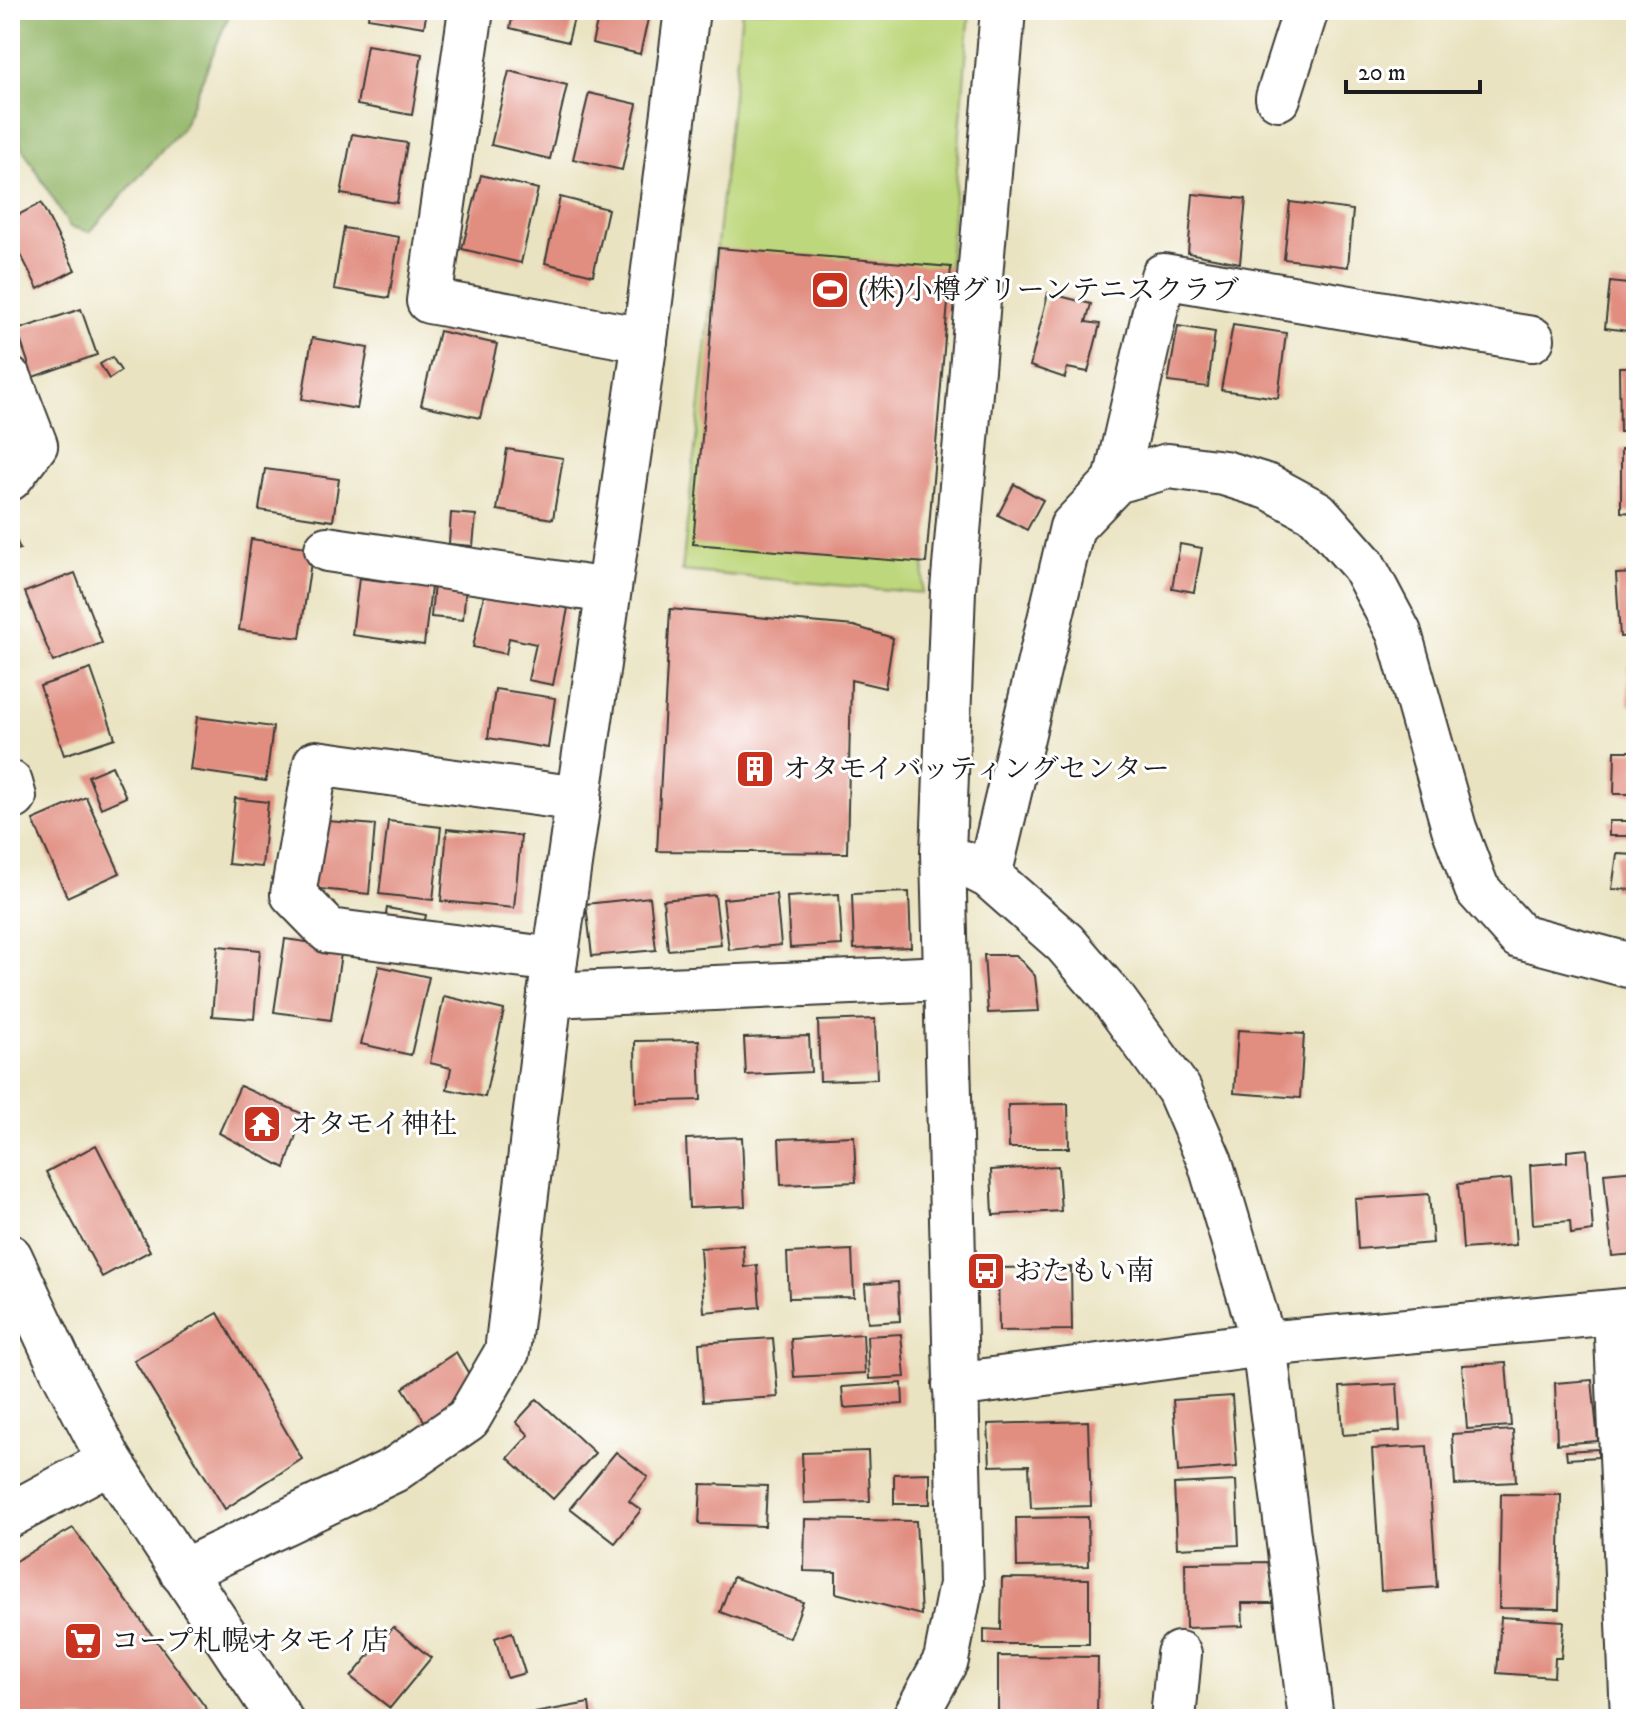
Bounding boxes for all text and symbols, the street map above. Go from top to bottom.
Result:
scale bar [1346,44,1480,94]
text: 20 m [1358,58,1406,88]
sports icon: (株)小樽グリーンテニスクラブ [809,269,851,311]
place label: (株)小樽グリーンテニスクラブ [858,273,1239,308]
building icon: オタモイバッティングセンター [734,748,776,790]
place label: オタモイバッティングセンター [783,752,1170,787]
temple icon: オタモイ神社 [241,1103,283,1145]
place label: オタモイ神社 [290,1107,457,1142]
bus stop icon: おたもい南 [965,1250,1007,1292]
place label: おたもい南 [1014,1254,1154,1289]
supermarket icon: コープ札幌オタモイ店 [62,1620,104,1662]
place label: コープ札幌オタモイ店 [111,1624,389,1659]

